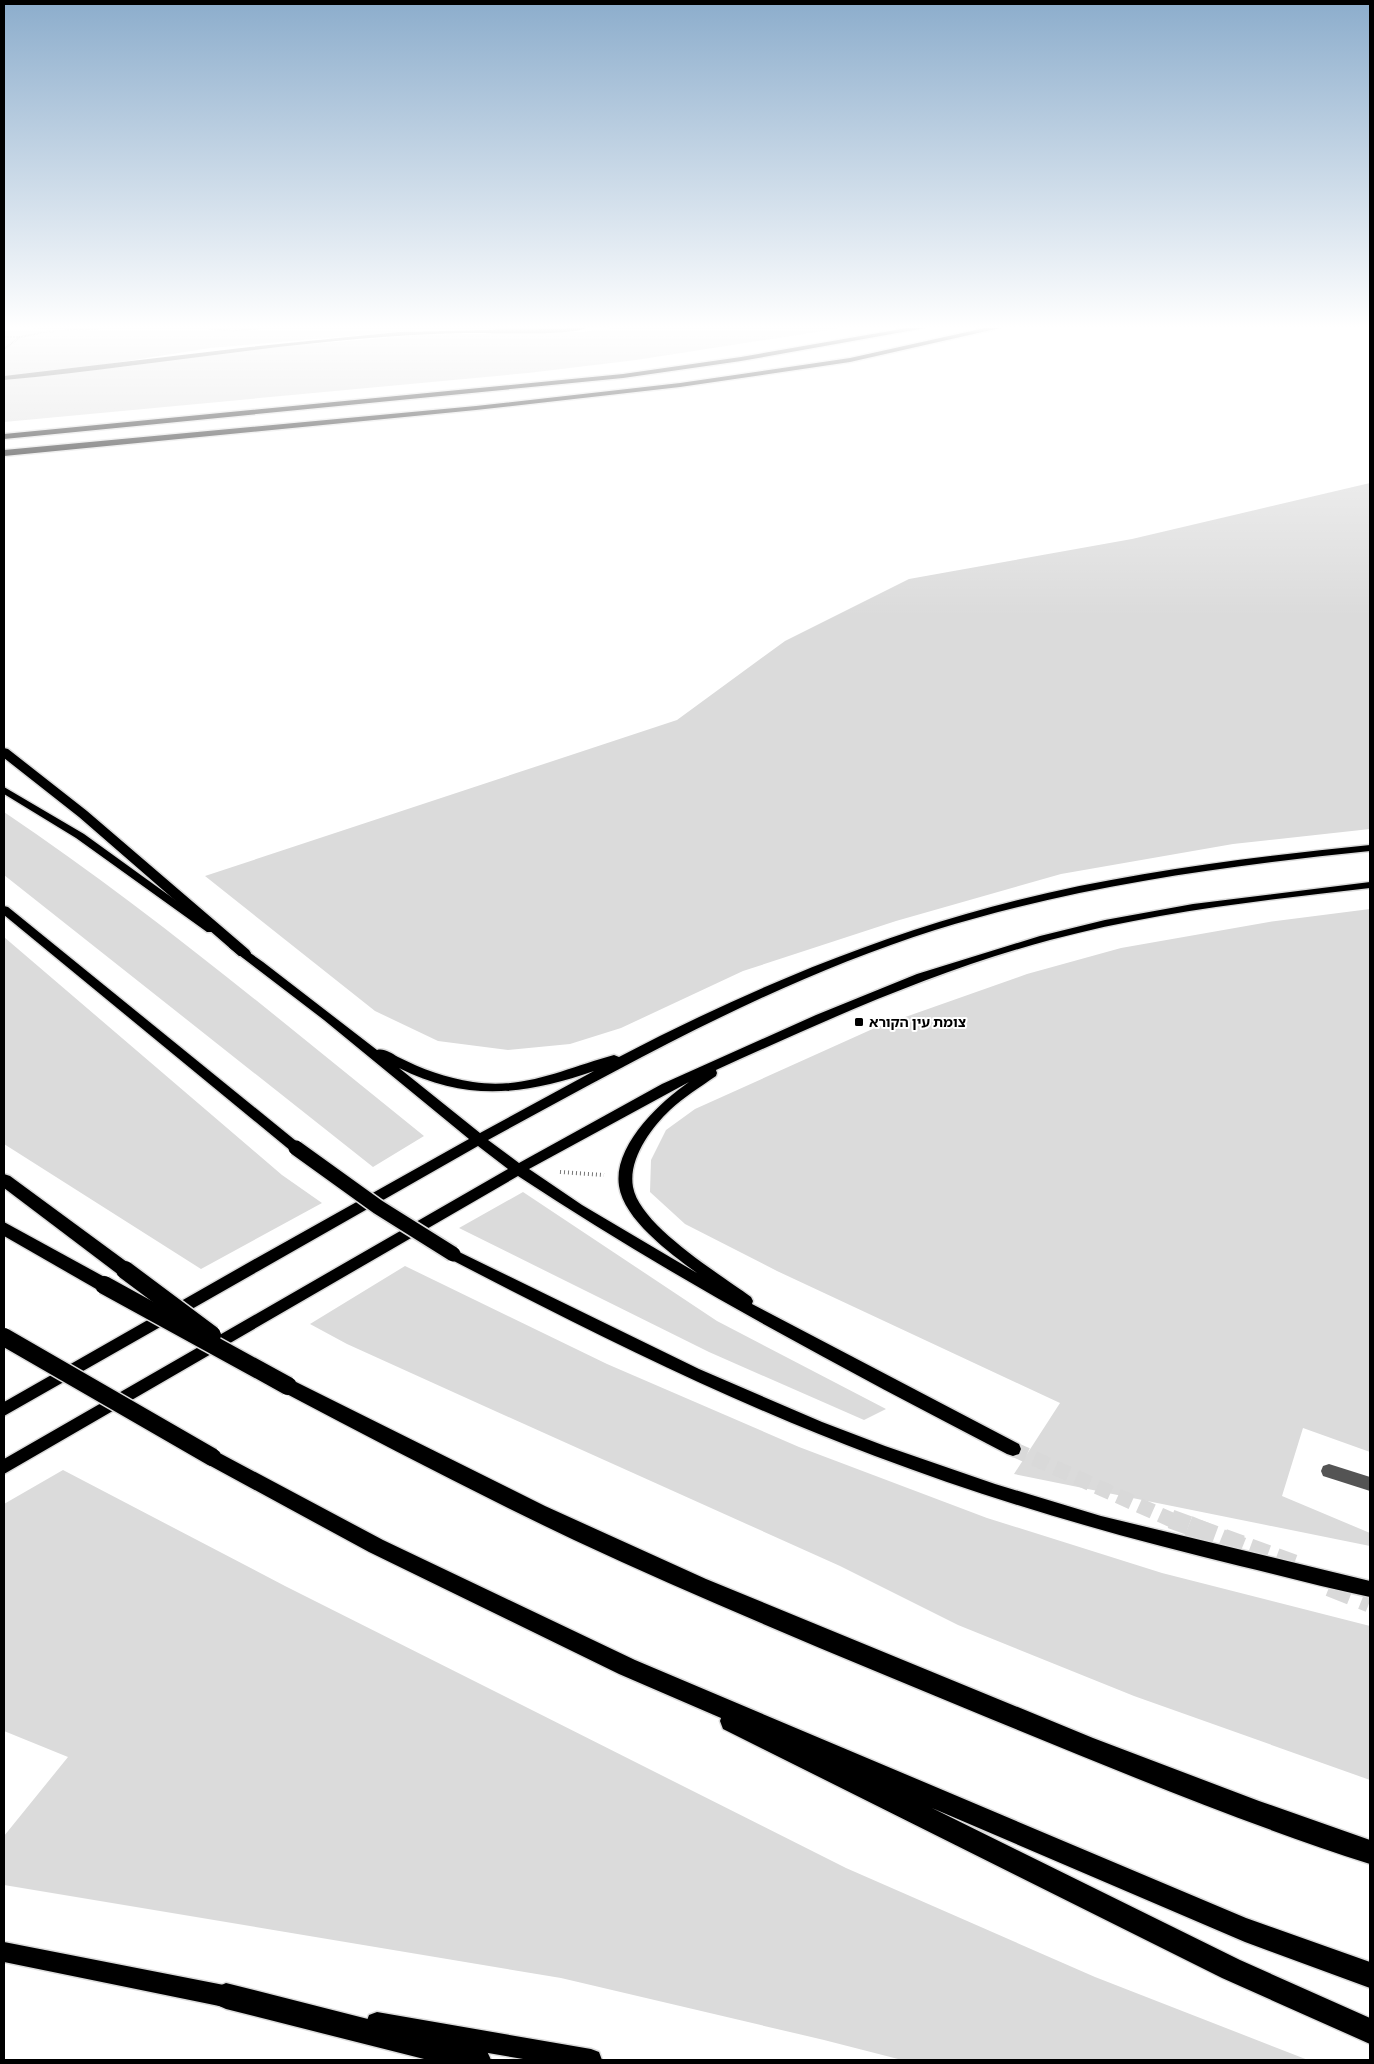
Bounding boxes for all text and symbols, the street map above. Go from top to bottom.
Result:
place label: צומת עין הקורא [869,1013,966,1031]
marker: צומת עין הקורא [853,1016,865,1028]

